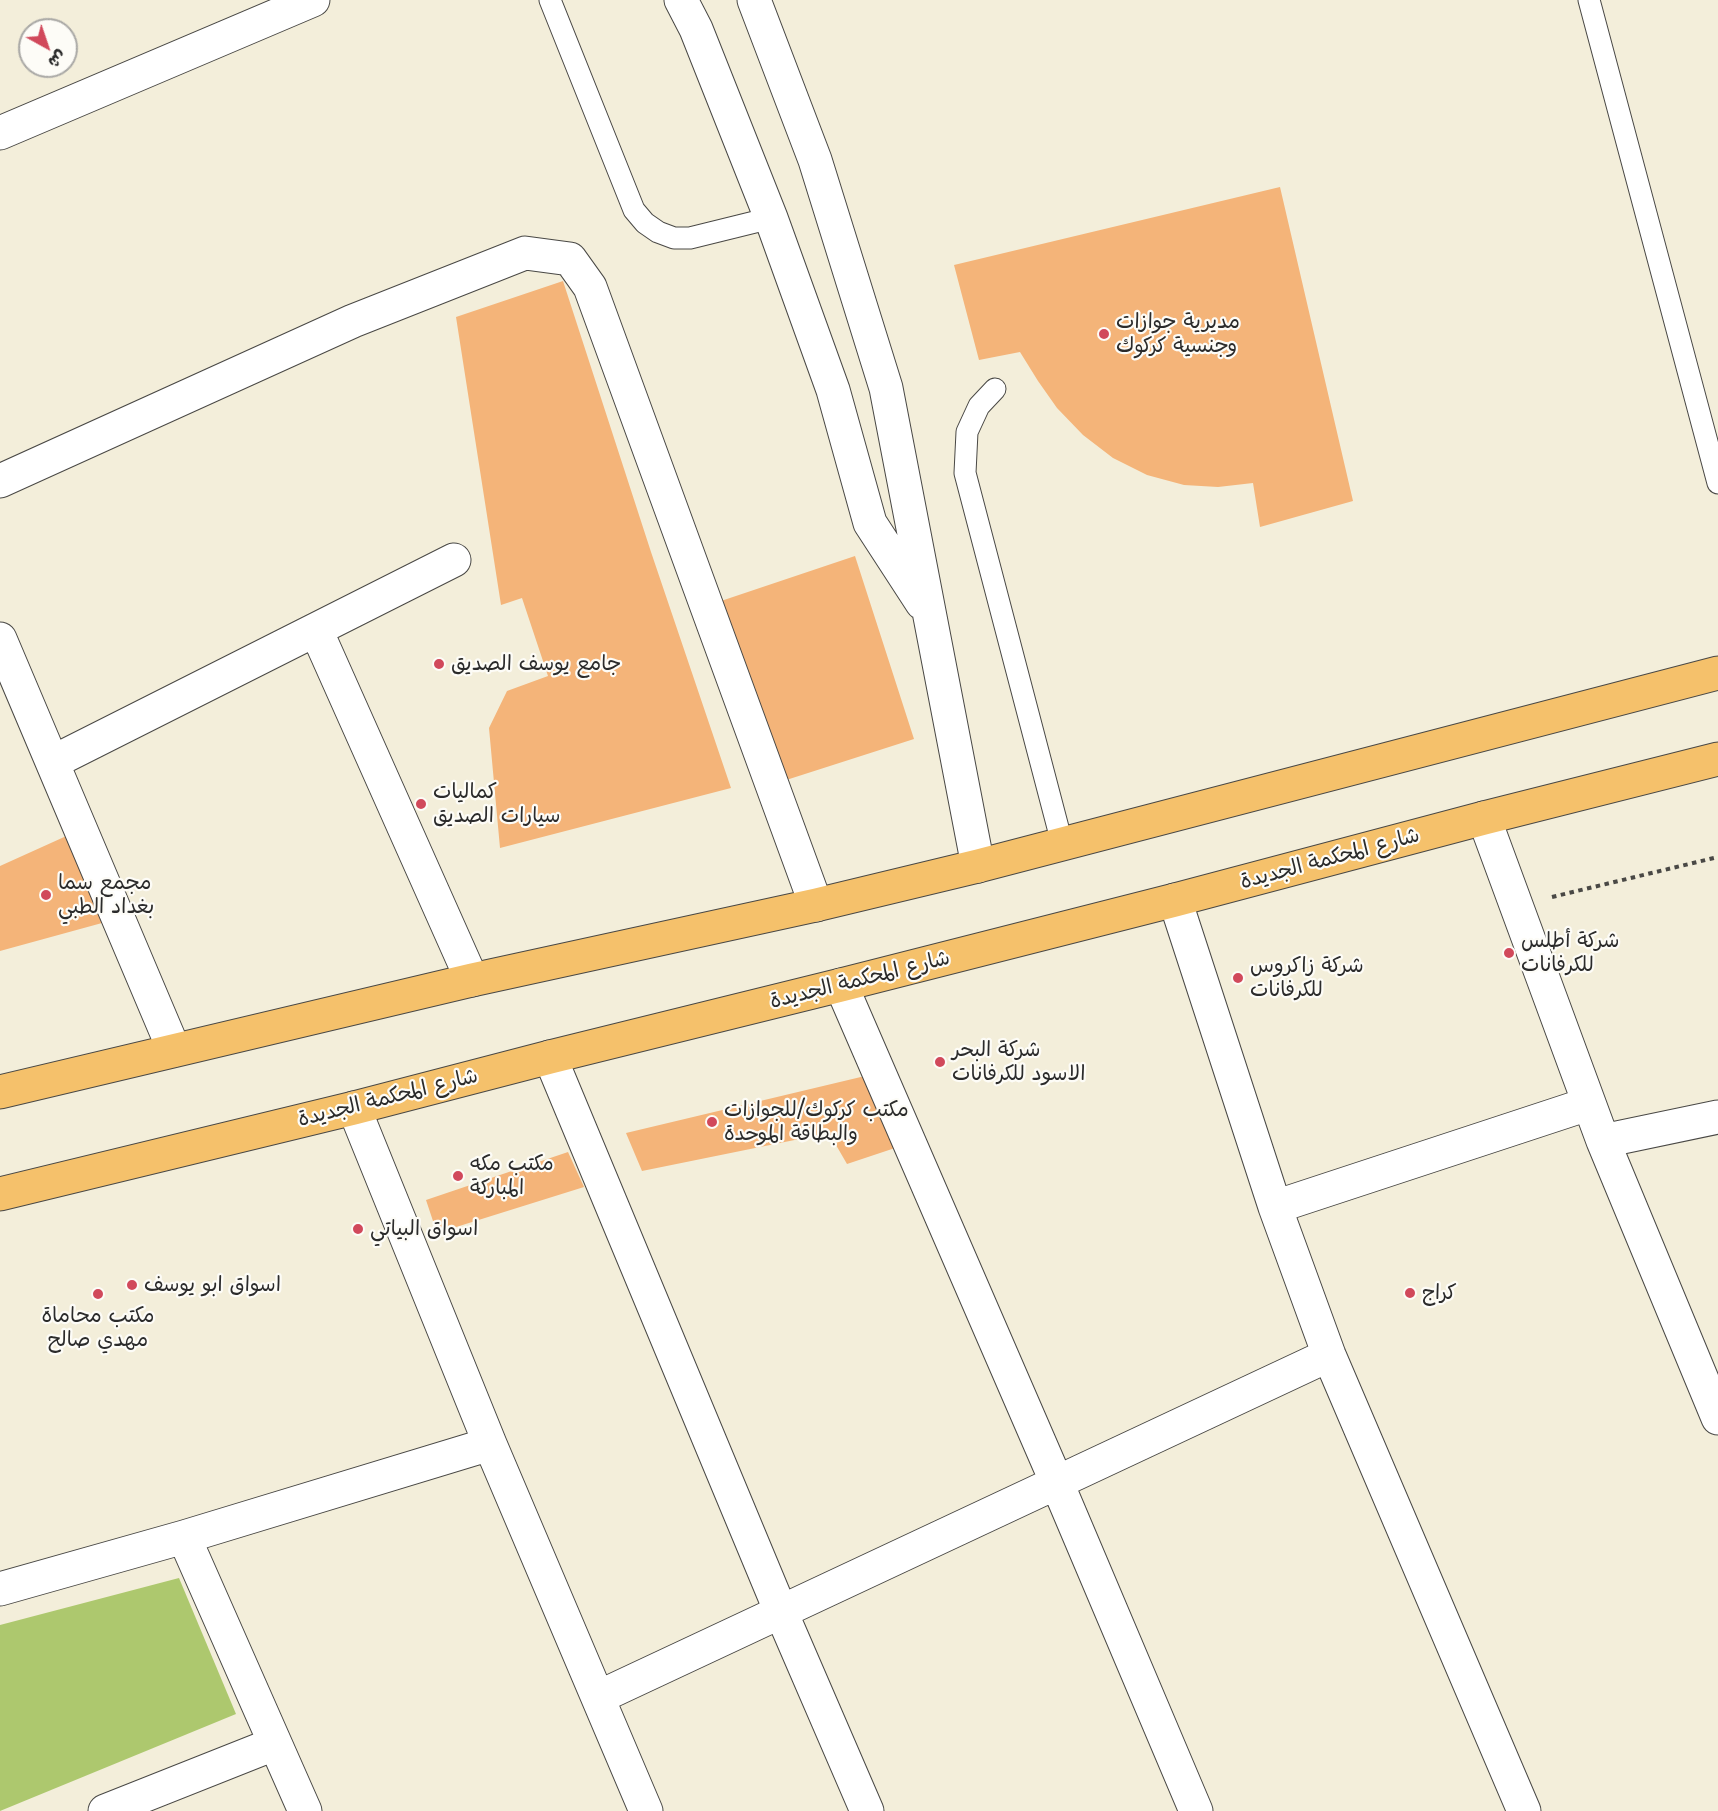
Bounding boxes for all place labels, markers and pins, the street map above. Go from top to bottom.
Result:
place label: مديرية جوازات وجنسية كركوك [1116,309,1240,359]
marker: مديرية جوازات وجنسية كركوك [1097,327,1111,341]
place label: جامع يوسف الصديق [451,651,621,677]
marker: جامع يوسف الصديق [432,657,446,671]
place label: كماليات سيارات الصديق [433,779,561,829]
marker: كماليات سيارات الصديق [414,797,428,811]
place label: مجمع سما بغداد الطبي [58,870,154,920]
marker: مجمع سما بغداد الطبي [39,888,53,902]
place label: شركة أطلس للكرفانات [1521,928,1620,978]
marker: شركة أطلس للكرفانات [1502,946,1516,960]
place label: شركة زاكروس للكرفانات [1250,953,1364,1003]
marker: شركة زاكروس للكرفانات [1231,971,1245,985]
place label: شركة البحر الاسود للكرفانات [952,1037,1085,1087]
marker: شركة البحر الاسود للكرفانات [933,1055,947,1069]
place label: مكتب كركوك/للجوازات والبطاقة الموحدة [724,1097,909,1147]
marker: مكتب كركوك/للجوازات والبطاقة الموحدة [705,1115,719,1129]
place label: مكتب مكه المباركة [470,1151,554,1201]
marker: مكتب مكه المباركة [451,1169,465,1183]
place label: اسواق البياتي [370,1216,478,1242]
marker: اسواق البياتي [351,1222,365,1236]
place label: اسواق ابو يوسف [144,1272,281,1298]
marker: اسواق ابو يوسف [125,1278,139,1292]
place label: كراج [1422,1280,1457,1306]
marker: كراج [1403,1286,1417,1300]
marker: مكتب محاماة مهدي صالح [91,1287,105,1301]
place label: مكتب محاماة مهدي صالح [41,1303,155,1353]

